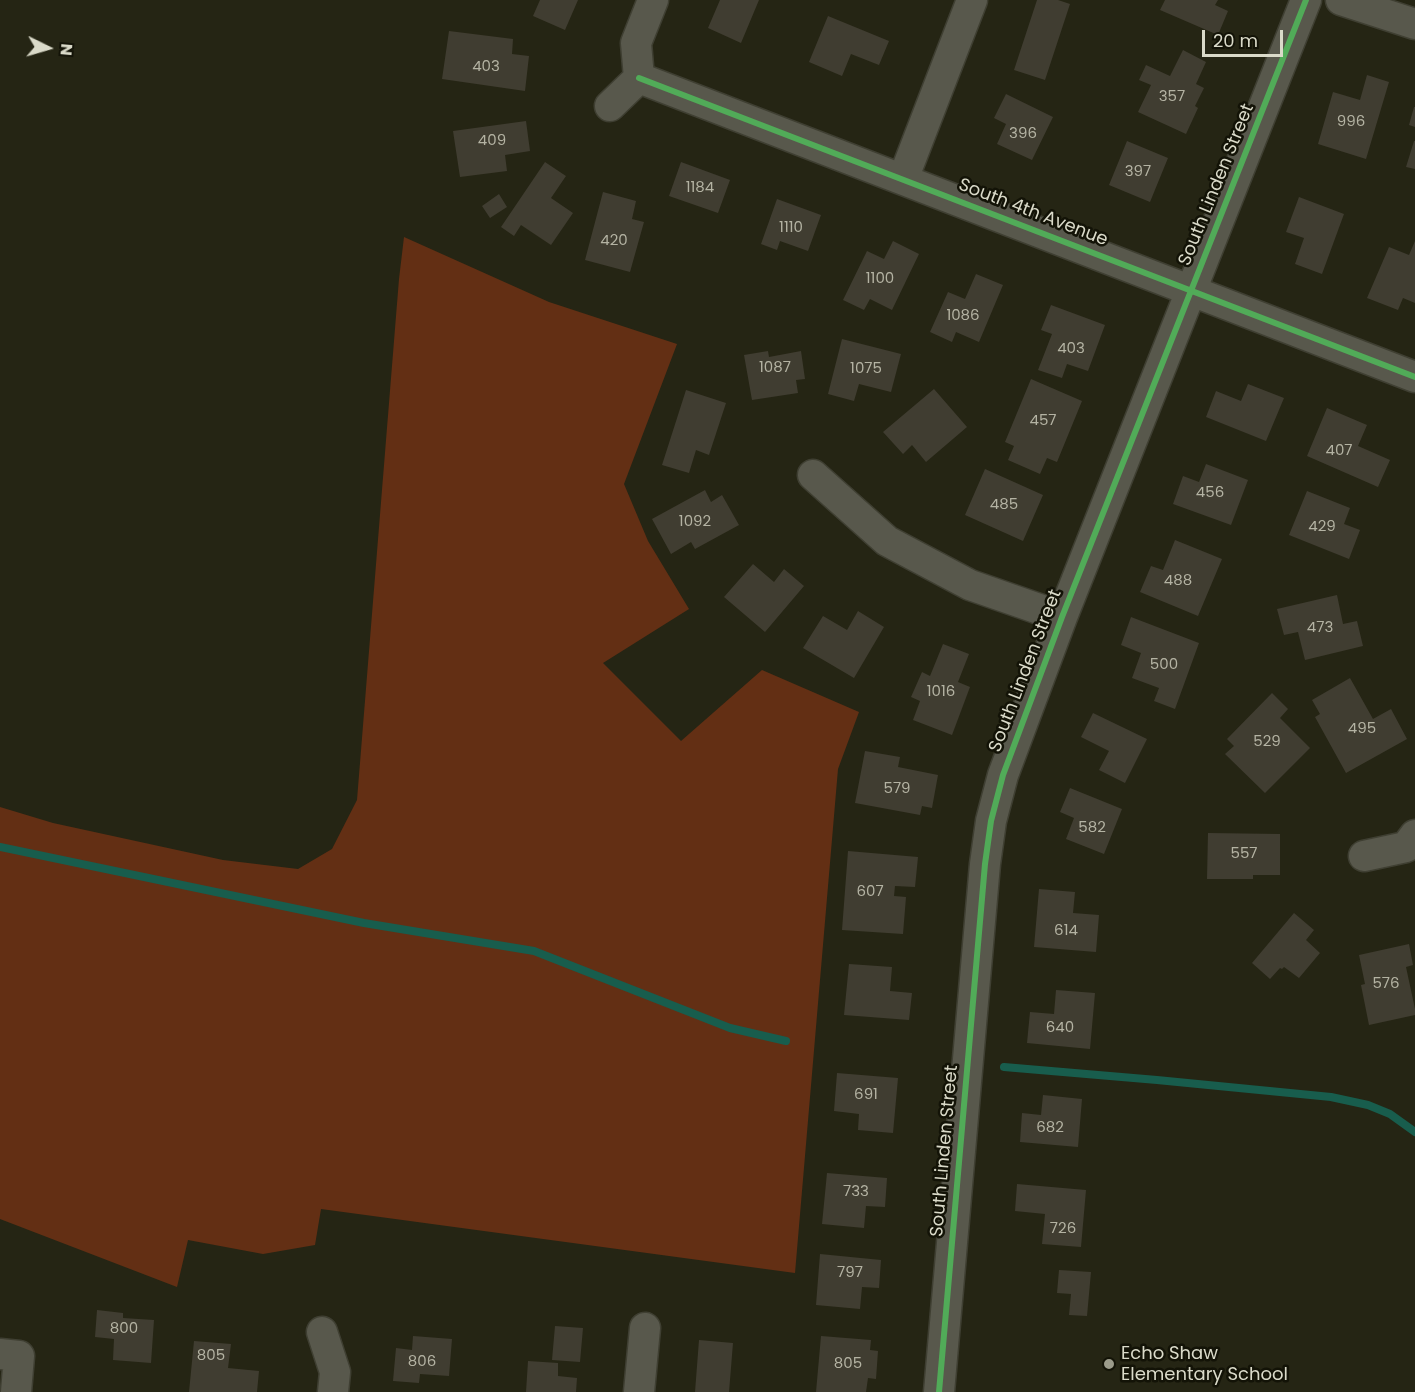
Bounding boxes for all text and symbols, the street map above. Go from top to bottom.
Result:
north arrow [18,18,78,78]
scale bar [1205,18,1286,56]
text: 20 m [1213,28,1258,53]
text: N [54,43,78,57]
house number: 403 [472,58,500,76]
house number: 357 [1159,88,1185,106]
street label: South Linden Street [1175,101,1259,269]
house number: 996 [1337,113,1365,131]
house number: 396 [1009,125,1037,143]
house number: 409 [478,132,506,150]
house number: 397 [1125,163,1151,181]
street label: South 4th Avenue [955,175,1111,251]
house number: 1184 [686,179,714,197]
house number: 1110 [779,219,803,237]
house number: 420 [600,232,628,250]
house number: 1100 [866,270,894,288]
house number: 1086 [946,307,980,325]
house number: 403 [1057,340,1085,358]
house number: 1087 [759,359,791,377]
house number: 1075 [850,360,882,378]
house number: 457 [1029,412,1057,430]
house number: 407 [1325,442,1353,460]
house number: 456 [1196,484,1224,502]
house number: 485 [990,496,1018,514]
house number: 1092 [679,513,711,531]
house number: 429 [1308,518,1336,536]
house number: 488 [1164,572,1192,590]
street label: South Linden Street [985,587,1067,755]
house number: 473 [1307,619,1333,637]
house number: 500 [1150,656,1178,674]
house number: 1016 [927,683,955,701]
house number: 495 [1348,720,1376,738]
house number: 529 [1253,733,1281,751]
house number: 579 [883,780,911,798]
house number: 582 [1078,819,1106,837]
house number: 557 [1230,845,1258,863]
house number: 607 [856,883,884,901]
house number: 614 [1054,922,1078,940]
house number: 576 [1372,975,1400,993]
house number: 640 [1046,1019,1074,1037]
street label: South Linden Street [927,1064,963,1238]
house number: 691 [854,1086,878,1104]
house number: 682 [1036,1119,1064,1137]
house number: 733 [843,1183,869,1201]
house number: 726 [1050,1220,1076,1238]
house number: 797 [837,1264,863,1282]
house number: 800 [110,1320,138,1338]
place label: Echo Shaw Elementary School [1121,1343,1288,1386]
house number: 805 [197,1347,225,1365]
house number: 806 [408,1353,436,1371]
house number: 805 [834,1355,862,1373]
marker: Echo Shaw Elementary School [1102,1357,1116,1371]

